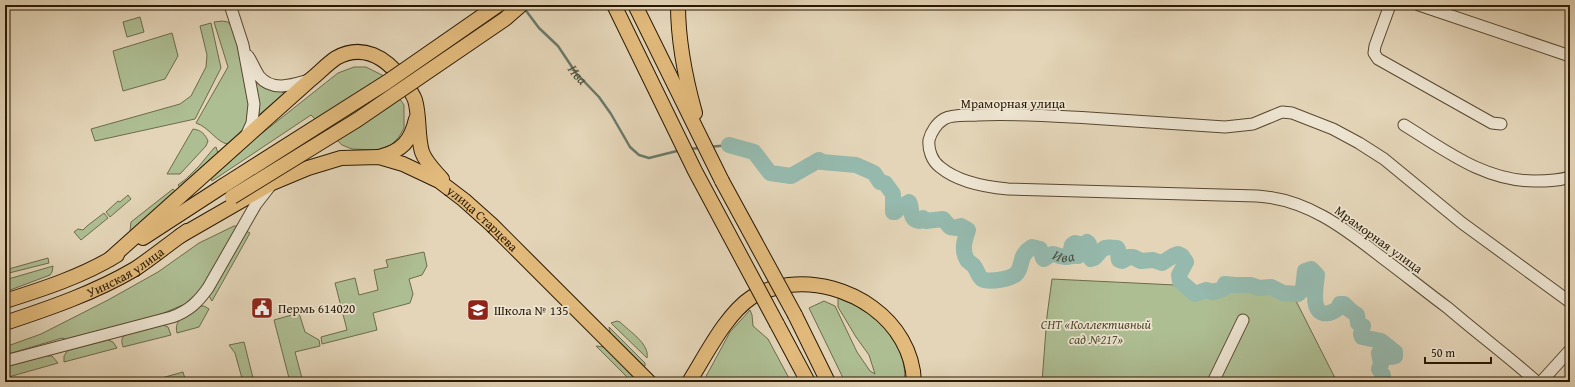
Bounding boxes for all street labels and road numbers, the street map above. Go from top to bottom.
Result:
street label: Мраморная улица [961,94,1066,113]
street label: улица Старцева [442,181,523,257]
street label: Мраморная улица [1331,201,1427,278]
street label: Уинская улица [84,242,169,302]

